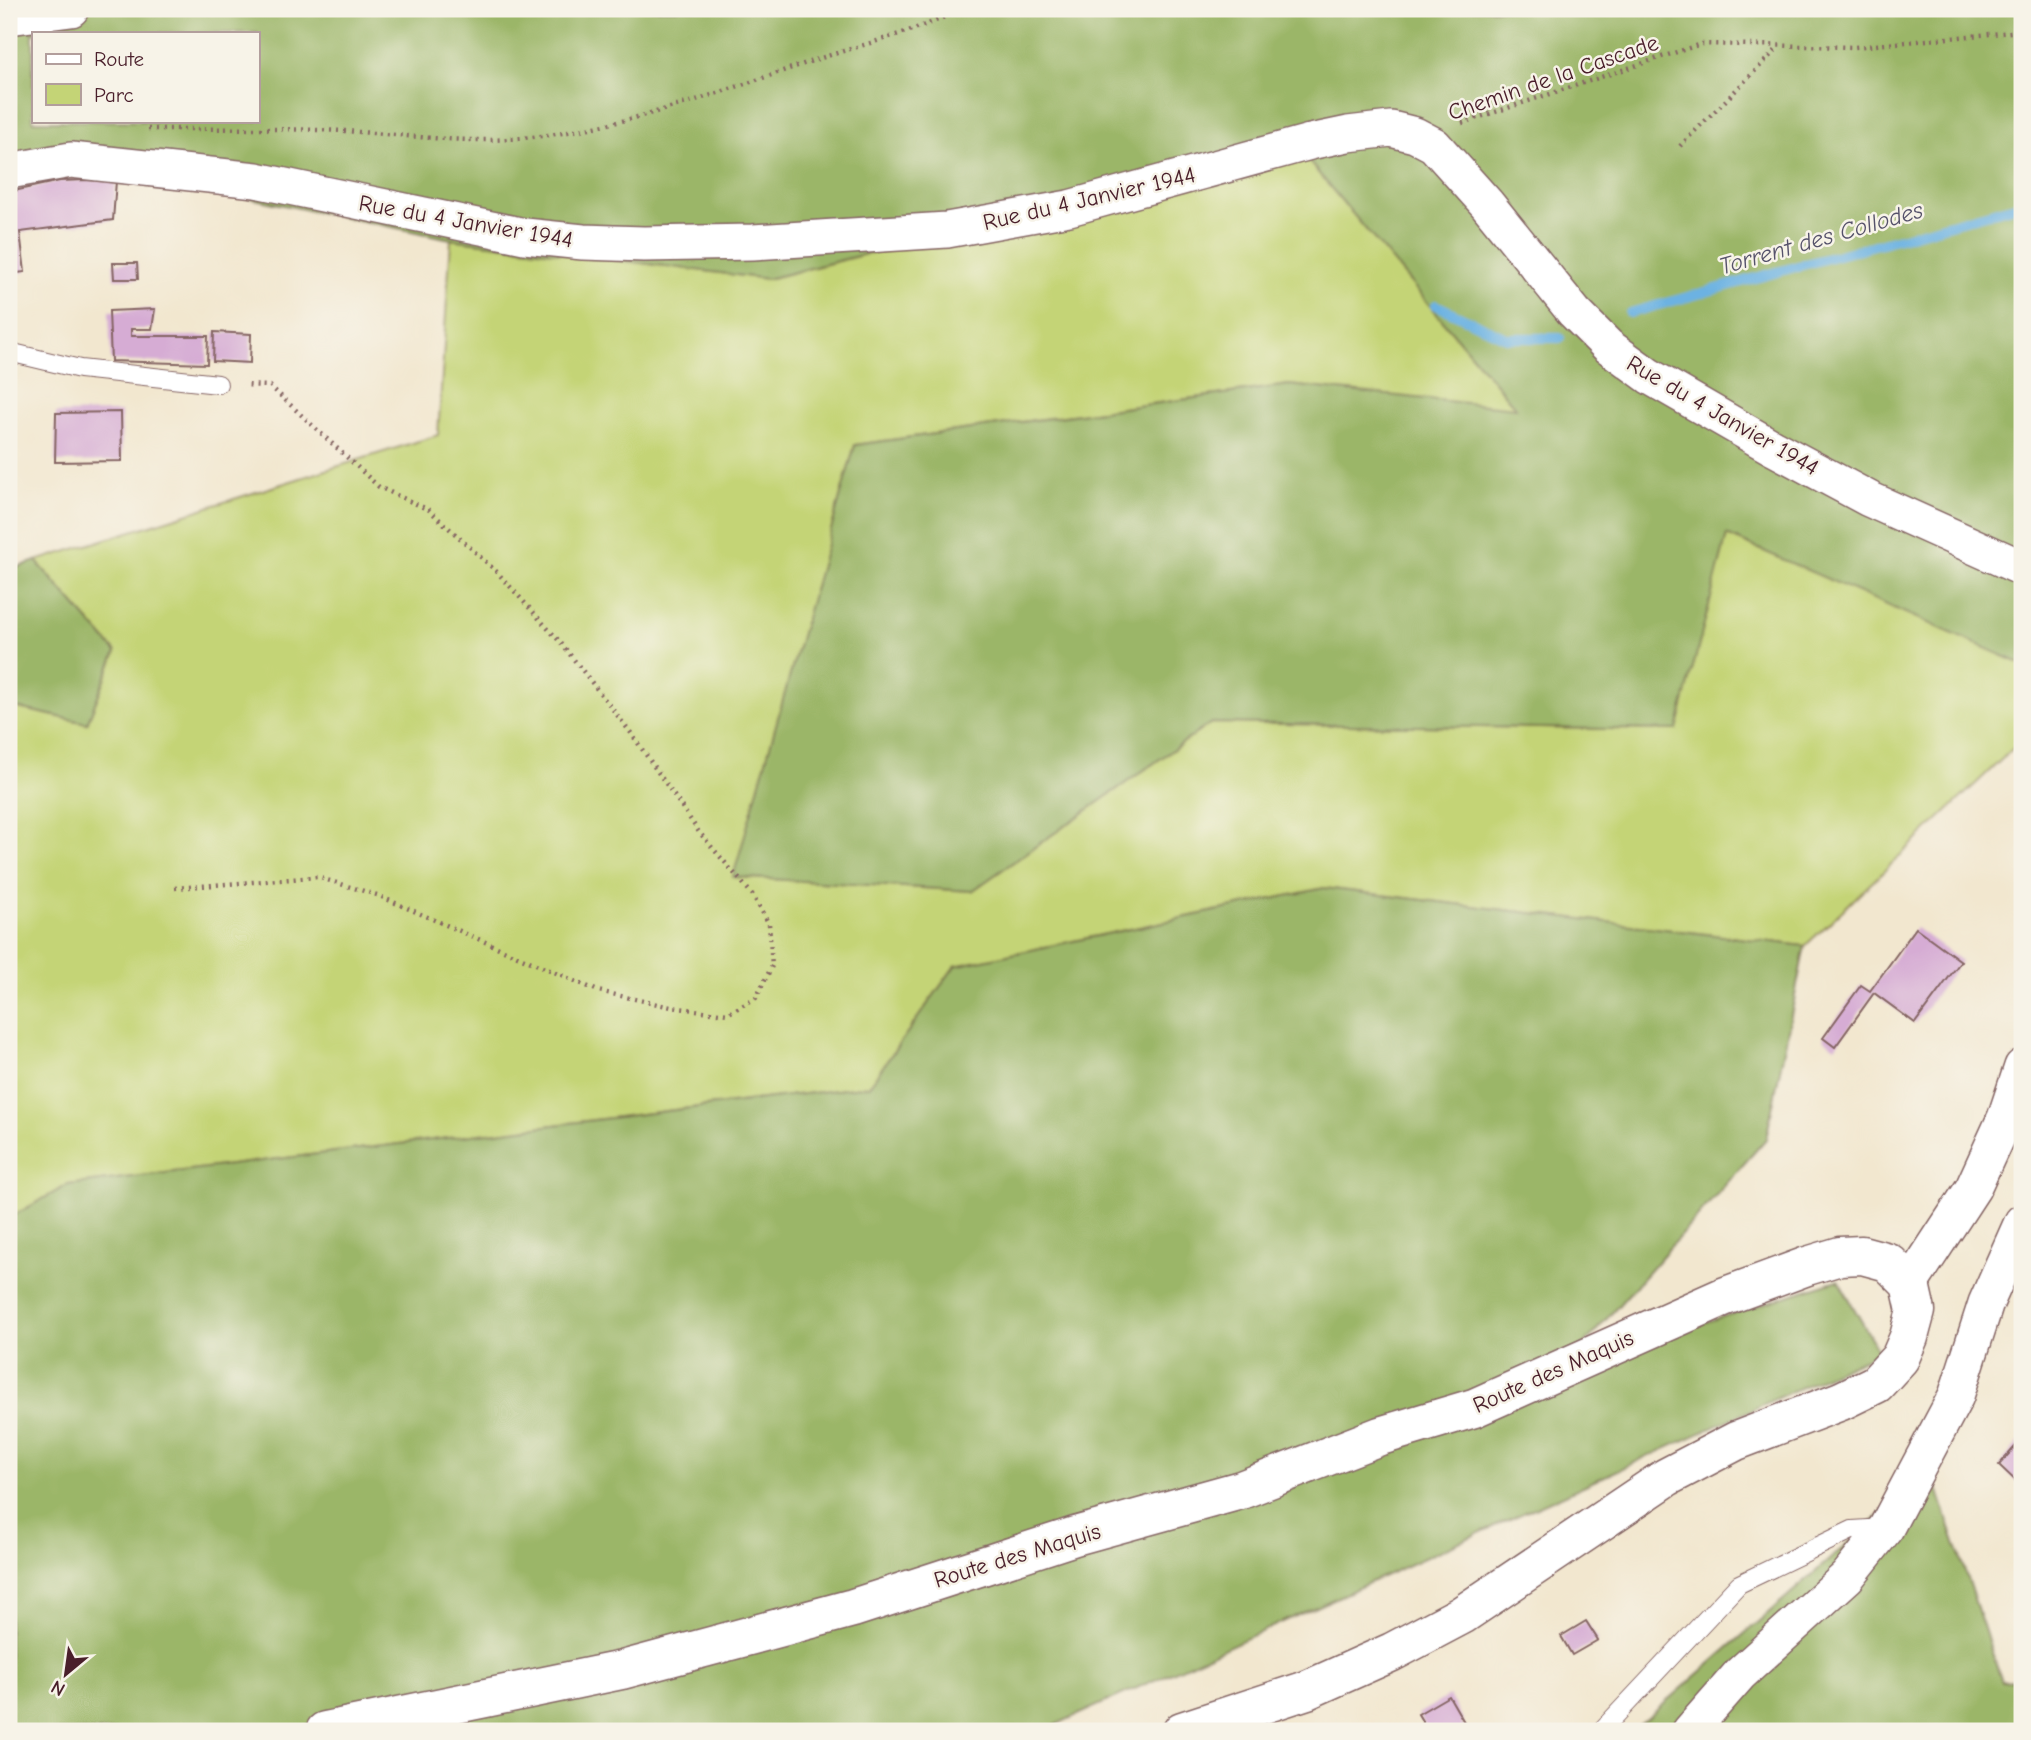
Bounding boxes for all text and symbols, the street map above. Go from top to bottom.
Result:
street label: Chemin de la Cascade [1444,29,1662,126]
legend [32,32,259,122]
text: Route [94,47,144,71]
text: Parc [94,83,134,107]
street label: Rue du 4 Janvier 1944 [980,161,1198,236]
street label: Rue du 4 Janvier 1944 [357,189,575,254]
water label: Torrent des Collodes [1716,196,1926,280]
street label: Rue du 4 Janvier 1944 [1622,349,1823,481]
street label: Route des Maquis [1469,1324,1638,1419]
street label: Route des Maquis [930,1517,1104,1594]
north arrow [32,1638,102,1708]
text: N [47,1675,69,1701]

